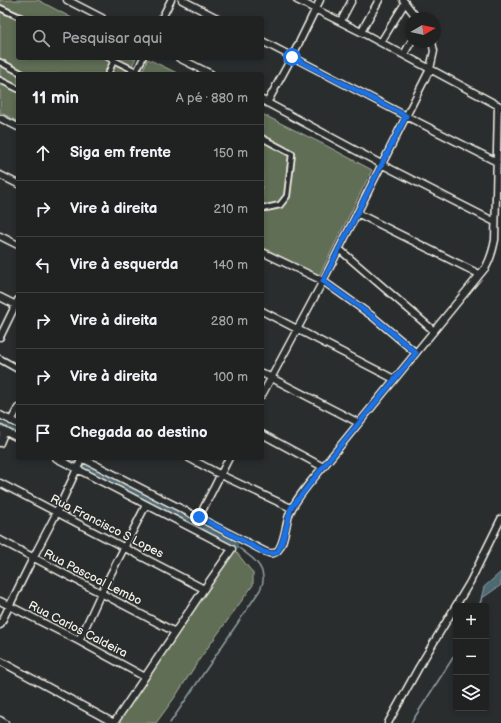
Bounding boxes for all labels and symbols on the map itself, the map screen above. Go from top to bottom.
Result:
north arrow [405,12,441,48]
route start [283,48,301,66]
street label: Rua Francisco S Lopes [48,491,166,562]
route end [190,508,208,526]
street label: Rua Pascoal Lembo [41,546,145,609]
street label: Rua Carlos Caldeira [26,598,130,661]

